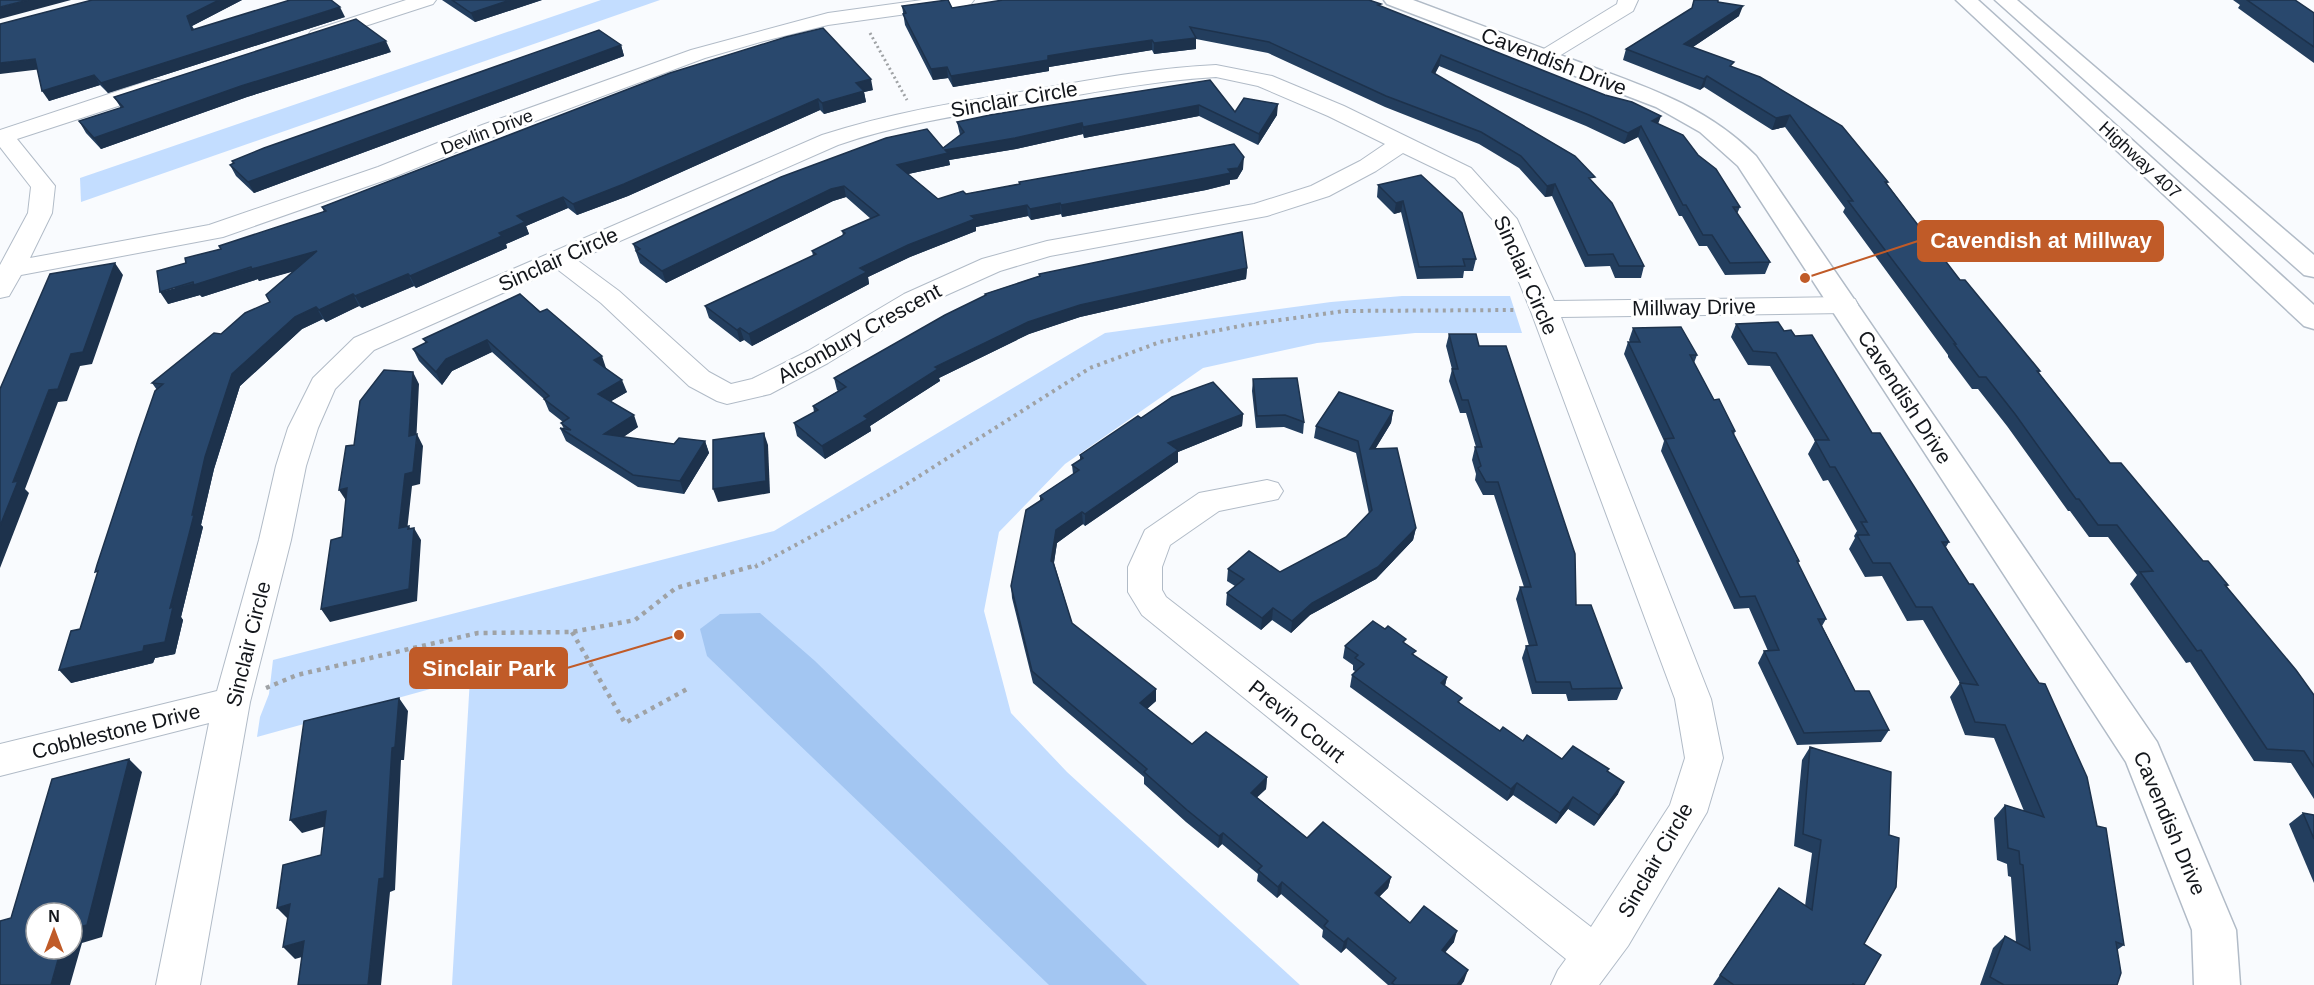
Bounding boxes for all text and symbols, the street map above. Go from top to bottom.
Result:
street label: Cavendish Drive [1478,23,1630,99]
street label: Sinclair Circle [949,77,1079,121]
street label: Devlin Drive [438,105,536,159]
street label: Highway 407 [2095,117,2185,203]
street label: Sinclair Circle [1489,212,1563,338]
callout: Cavendish at Millway [1918,221,2163,261]
street label: Sinclair Circle [495,222,621,296]
text: Cavendish at Millway [1930,228,2152,253]
street label: Alconbury Crescent [773,278,945,387]
street label: Millway Drive [1632,294,1756,320]
street label: Cavendish Drive [1853,326,1957,468]
street label: Sinclair Circle [221,579,275,709]
callout: Sinclair Park [410,648,567,688]
text: Sinclair Park [422,656,556,681]
street label: Previn Court [1244,675,1350,767]
street label: Cobblestone Drive [29,699,203,763]
street label: Cavendish Drive [2129,748,2211,898]
street label: Sinclair Circle [1613,799,1697,921]
north arrow [24,901,84,961]
text: N [48,908,60,925]

